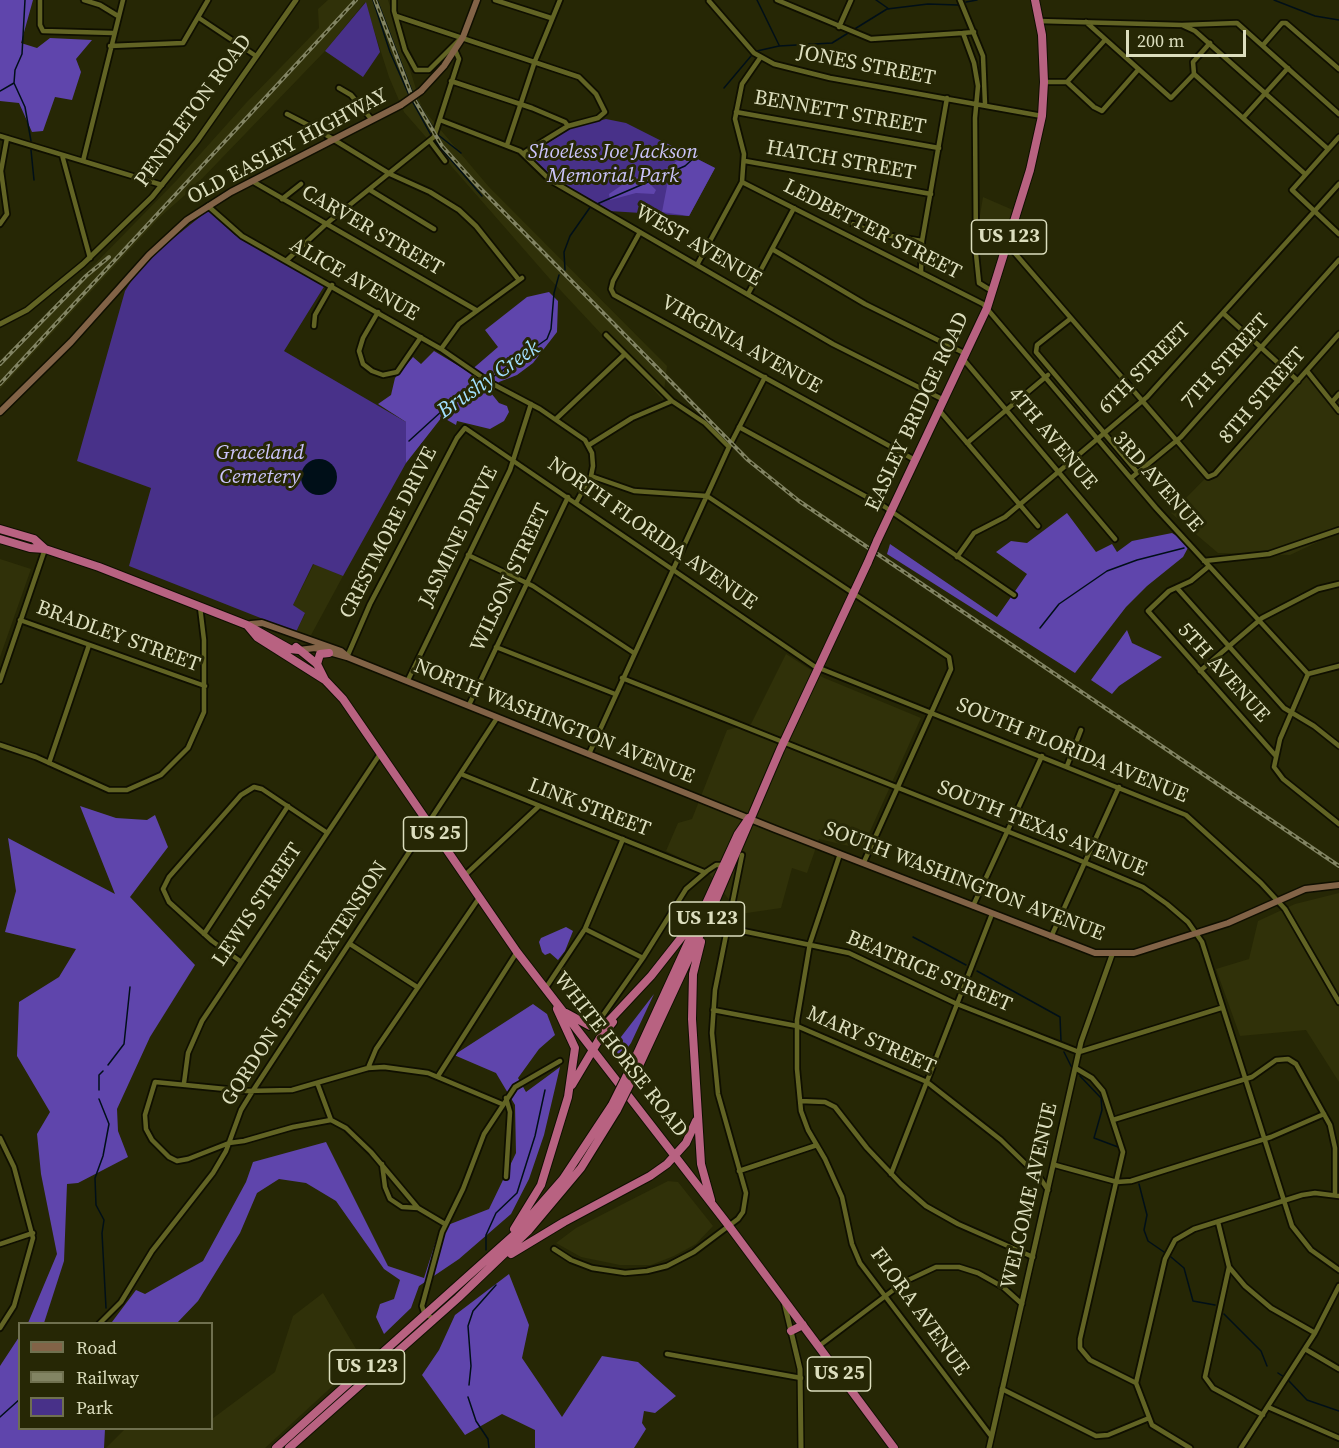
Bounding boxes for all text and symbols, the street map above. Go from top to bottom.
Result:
scale bar [1129,18,1249,56]
text: 200 m [1137,28,1184,53]
street label: PENDLETON ROAD [130,30,258,192]
street label: JONES STREET [795,40,937,92]
street label: OLD EASLEY HIGHWAY [183,83,393,211]
street label: BENNETT STREET [752,85,928,141]
street label: HATCH STREET [764,135,918,187]
park label: Shoeless Joe Jackson Memorial Park [528,140,698,190]
street label: LEDBETTER STREET [779,174,965,286]
street label: CARVER STREET [297,180,447,282]
street label: WEST AVENUE [630,200,766,292]
road number: US 123 [972,220,1046,254]
street label: ALICE AVENUE [285,233,423,327]
street label: VIRGINIA AVENUE [656,290,826,400]
street label: EASLEY BRIDGE ROAD [861,308,975,516]
street label: 7TH STREET [1177,309,1275,415]
street label: 6TH STREET [1094,318,1196,420]
water label: Brushy Creek [433,335,545,425]
street label: 8TH STREET [1214,343,1312,449]
street label: 4TH AVENUE [1002,383,1102,495]
street label: 3RD AVENUE [1106,427,1208,537]
park label: Graceland Cemetery [216,441,304,491]
street label: CRESTMORE DRIVE [335,443,443,623]
street label: NORTH FLORIDA AVENUE [542,452,762,616]
street label: JASMINE DRIVE [414,462,504,612]
street label: WILSON STREET [466,500,556,656]
street label: BRADLEY STREET [33,596,203,678]
street label: 5TH AVENUE [1172,618,1274,728]
street label: NORTH WASHINGTON AVENUE [410,654,698,790]
street label: SOUTH FLORIDA AVENUE [952,693,1192,809]
street label: LINK STREET [524,773,654,843]
street label: SOUTH TEXAS AVENUE [933,775,1151,883]
road number: US 25 [404,817,466,851]
street label: SOUTH WASHINGTON AVENUE [820,817,1108,947]
street label: LEWIS STREET [208,839,308,971]
street label: GORDON STREET EXTENSION [216,857,394,1111]
road number: US 123 [670,902,744,936]
street label: BEATRICE STREET [842,926,1016,1018]
street label: WHITE HORSE ROAD [548,967,692,1143]
street label: MARY STREET [803,1001,939,1081]
street label: WELCOME AVENUE [996,1101,1064,1291]
street label: FLORA AVENUE [864,1243,974,1381]
legend [18,1322,213,1430]
text: Road [76,1335,117,1360]
road number: US 123 [330,1350,404,1384]
road number: US 25 [808,1357,870,1391]
text: Railway [76,1365,139,1390]
text: Park [76,1395,113,1420]

